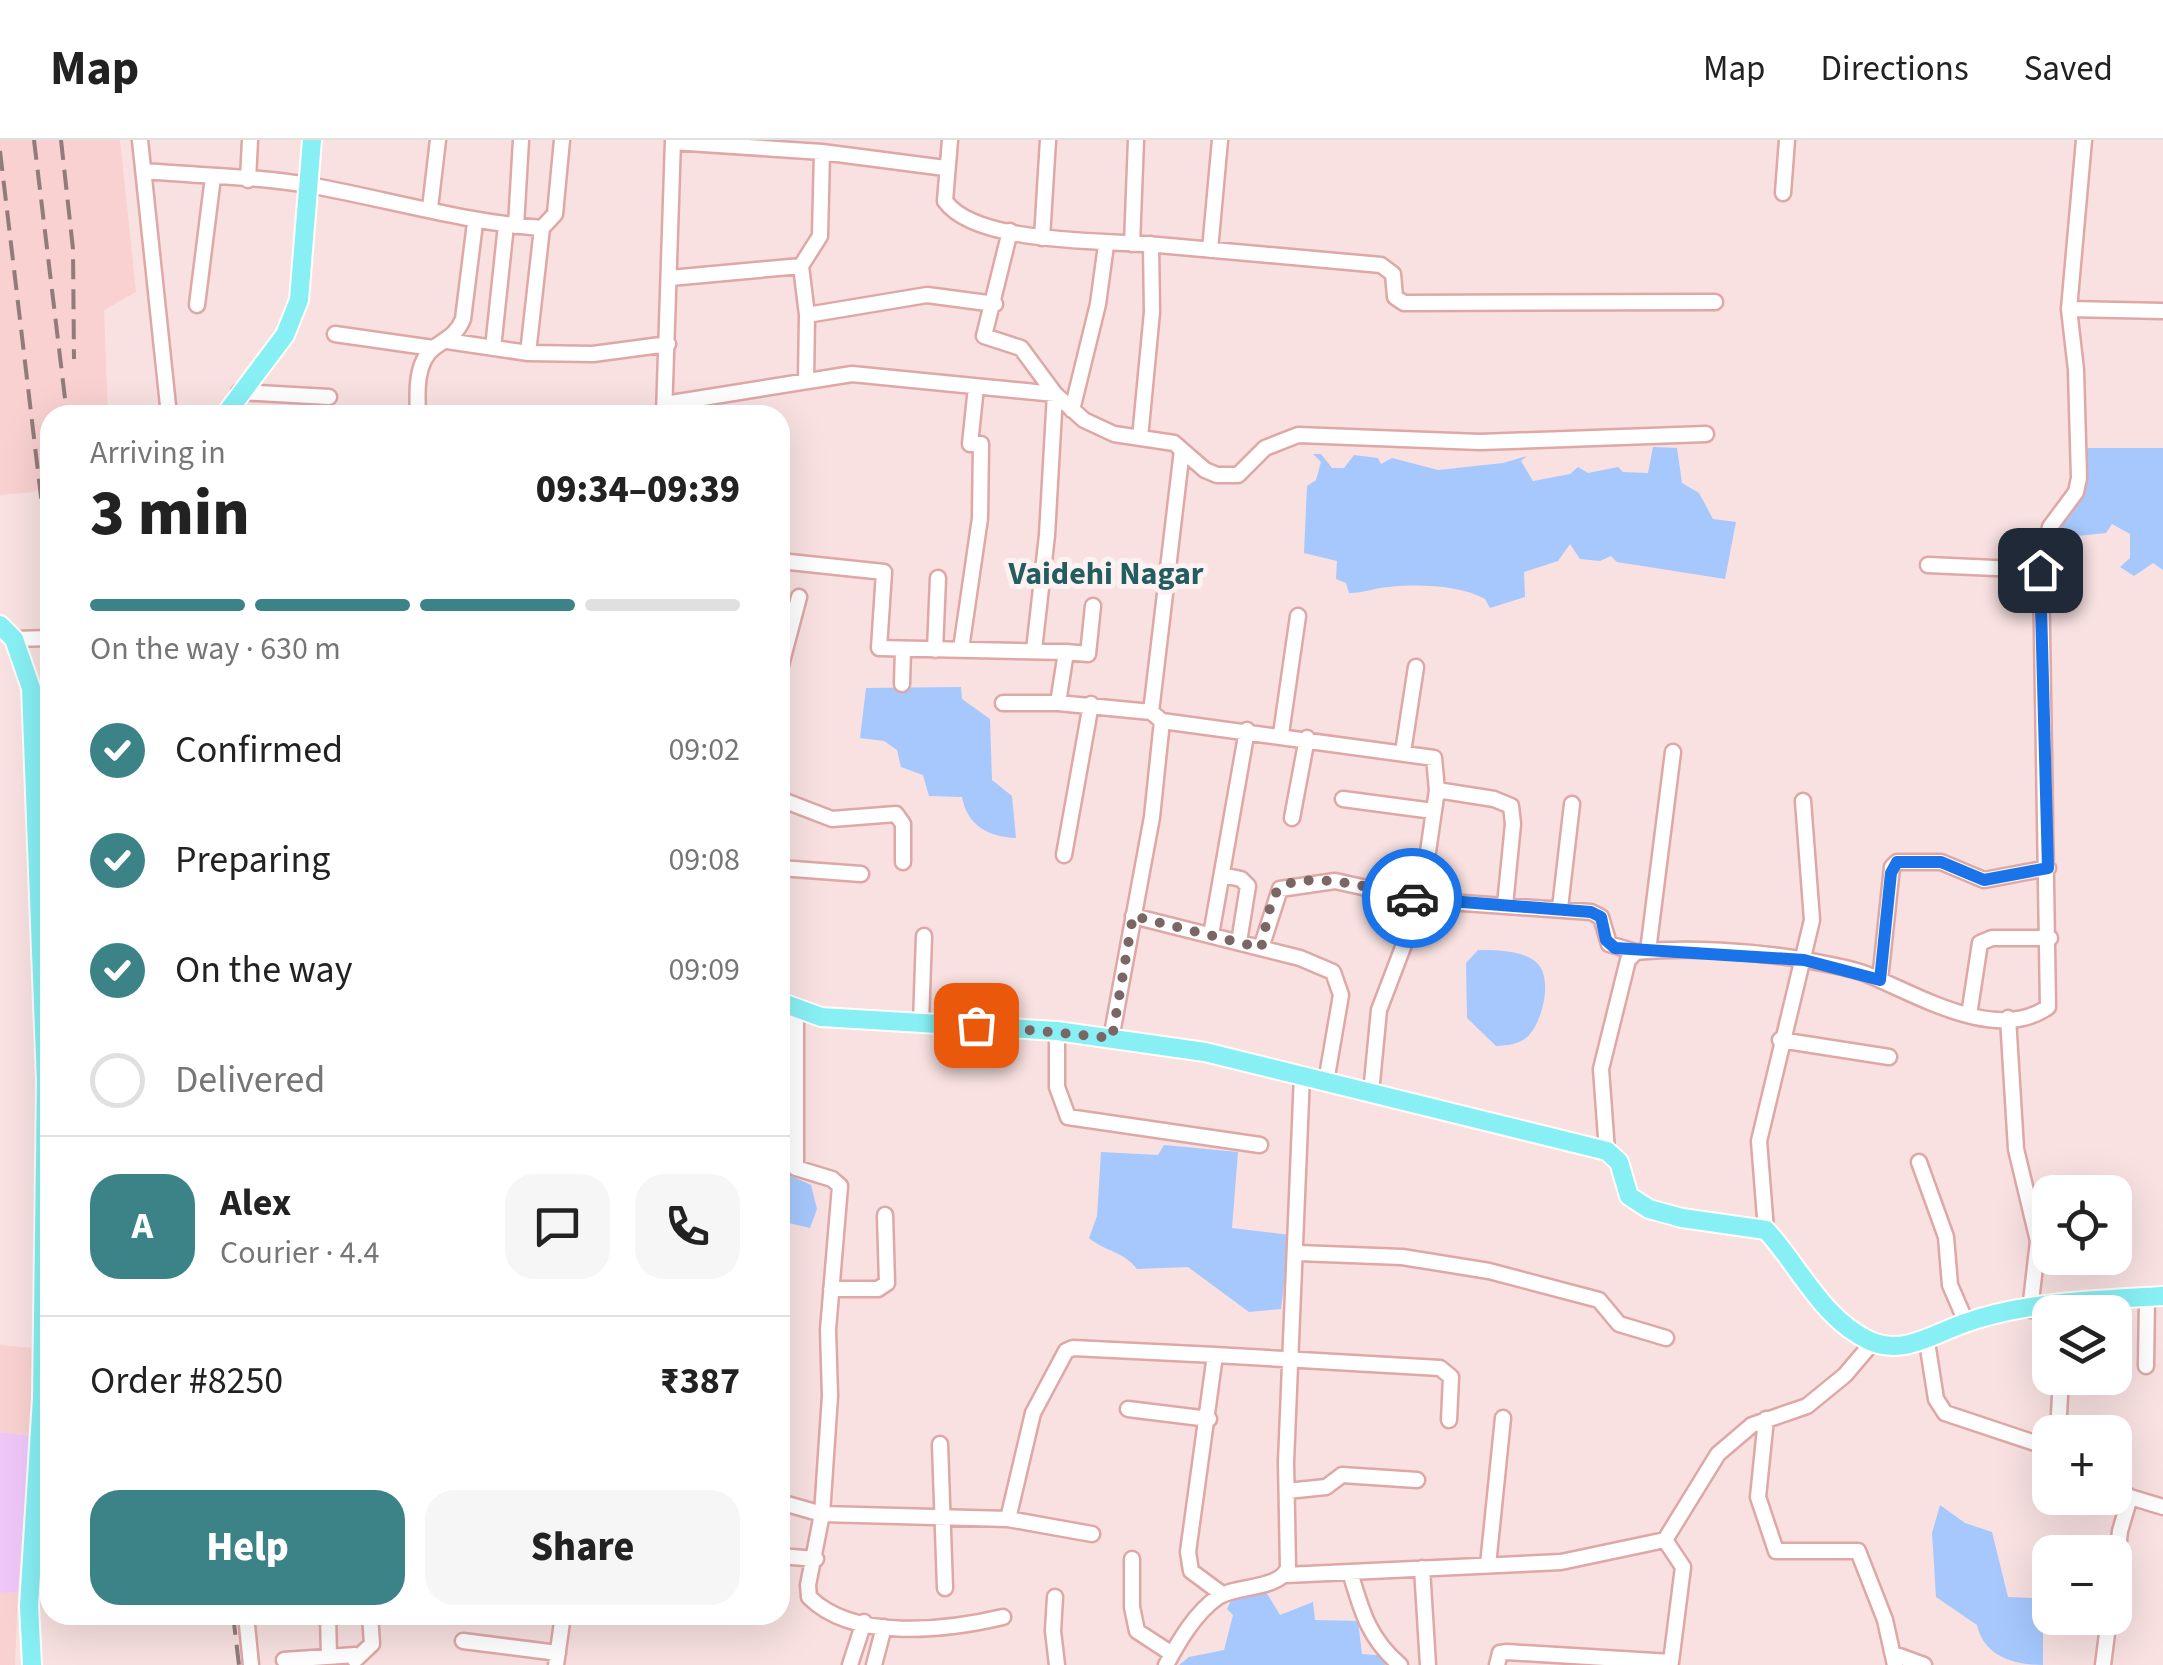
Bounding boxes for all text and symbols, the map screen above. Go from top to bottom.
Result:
text: Map [50,35,139,103]
text: Map [1703,44,1766,94]
text: Directions [1821,44,1969,94]
text: Saved [2024,44,2113,94]
text: Arriving in [90,430,226,476]
text: 09:34–09:39 [536,463,740,517]
text: 3 min [90,467,250,560]
pin [1998,528,2083,613]
icon: home [2013,543,2068,598]
district label: Vaidehi Nagar [1007,551,1204,597]
text: On the way · 630 m [90,626,341,672]
icon: check [90,723,145,778]
text: Confirmed [175,723,343,777]
text: 09:02 [668,727,740,773]
icon: check [90,833,145,888]
text: Preparing [175,833,330,887]
text: 09:08 [668,837,740,883]
courier [1362,848,1462,948]
icon: car [1385,871,1440,926]
icon: check [90,943,145,998]
text: On the way [175,943,352,997]
text: 09:09 [668,947,740,993]
pin [934,983,1019,1068]
icon: bag [949,998,1004,1053]
text: Delivered [175,1053,325,1107]
button: chat [505,1174,610,1279]
button: phone [635,1174,740,1279]
map controls [2032,1175,2132,1635]
button: locate [2032,1175,2132,1275]
text: Alex [220,1176,291,1230]
text: A [132,1199,153,1253]
text: Courier · 4.4 [220,1230,380,1276]
button: layers [2032,1295,2132,1395]
text: Order #8250 [90,1354,283,1408]
text: ₹387 [660,1354,740,1408]
button: + [2032,1415,2132,1515]
button: Help [90,1490,405,1605]
button: Share [425,1490,740,1605]
button: − [2032,1535,2132,1635]

